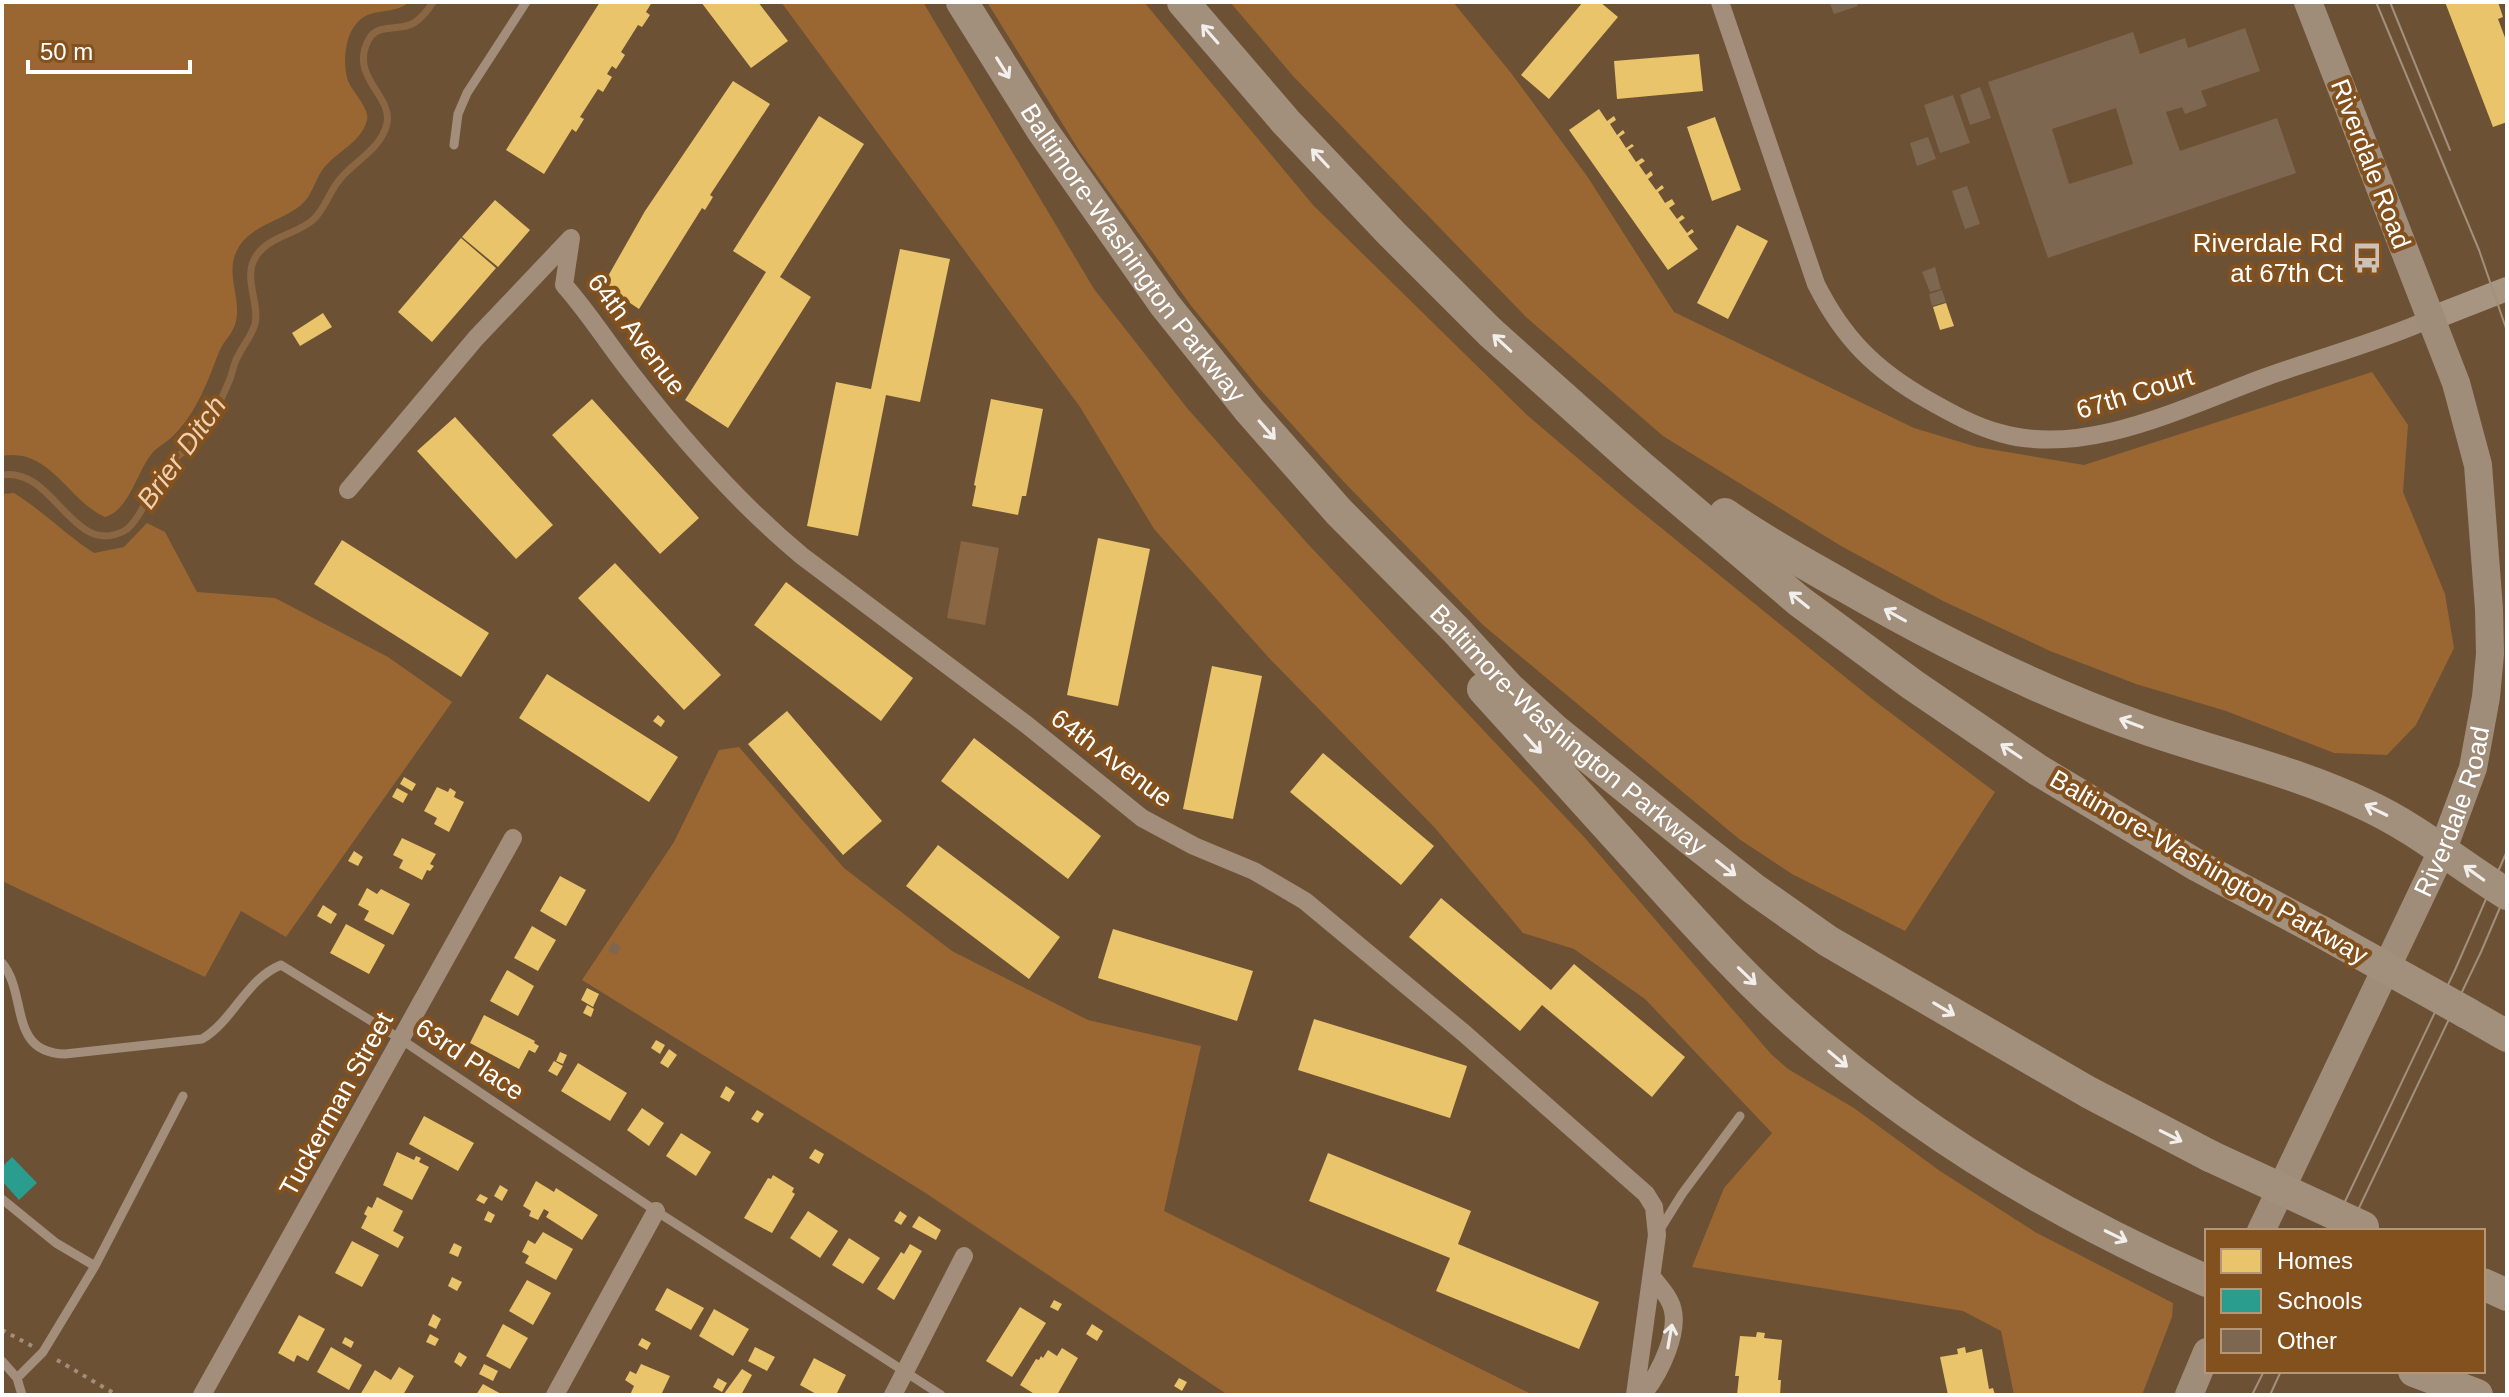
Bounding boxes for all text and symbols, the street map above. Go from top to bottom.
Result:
scale bar [28,24,190,74]
one-way arrow [1201,24,1219,44]
text: 50 m [40,38,93,65]
one-way arrow [995,56,1011,79]
street label: Riverdale Road [2325,75,2417,253]
street label: Baltimore-Washington Parkway [1014,98,1252,408]
one-way arrow [1311,148,1329,168]
place label: Riverdale Rd at 67th Ct [2193,228,2344,288]
bus stop icon: Riverdale Rd at 67th Ct [2350,241,2384,275]
street label: 64th Avenue [582,267,692,401]
one-way arrow [1492,334,1512,353]
street label: 67th Court [2073,361,2198,425]
water label: Brier Ditch [130,390,232,514]
one-way arrow [1258,420,1276,440]
one-way arrow [1789,591,1810,609]
street label: Baltimore-Washington Parkway [1424,598,1713,861]
one-way arrow [1884,607,1907,623]
street label: 64th Avenue [1045,703,1179,813]
one-way arrow [2119,715,2144,729]
street label: Riverdale Road [2408,724,2495,901]
one-way arrow [1523,734,1541,754]
one-way arrow [2000,743,2022,760]
street label: Baltimore-Washington Parkway [2045,764,2373,970]
one-way arrow [2365,801,2388,816]
one-way arrow [1715,859,1736,876]
one-way arrow [2464,865,2485,882]
one-way arrow [1737,967,1757,986]
one-way arrow [1932,1001,1955,1017]
street label: Tuckerman Street [273,1006,399,1201]
street label: 63rd Place [410,1012,530,1106]
one-way arrow [1828,1050,1848,1068]
one-way arrow [2158,1128,2182,1144]
one-way arrow [2103,1229,2127,1244]
legend [2205,1229,2485,1373]
text: Homes [2277,1247,2353,1274]
text: Schools [2277,1287,2362,1314]
one-way arrow [1663,1324,1678,1350]
text: Other [2277,1327,2337,1354]

